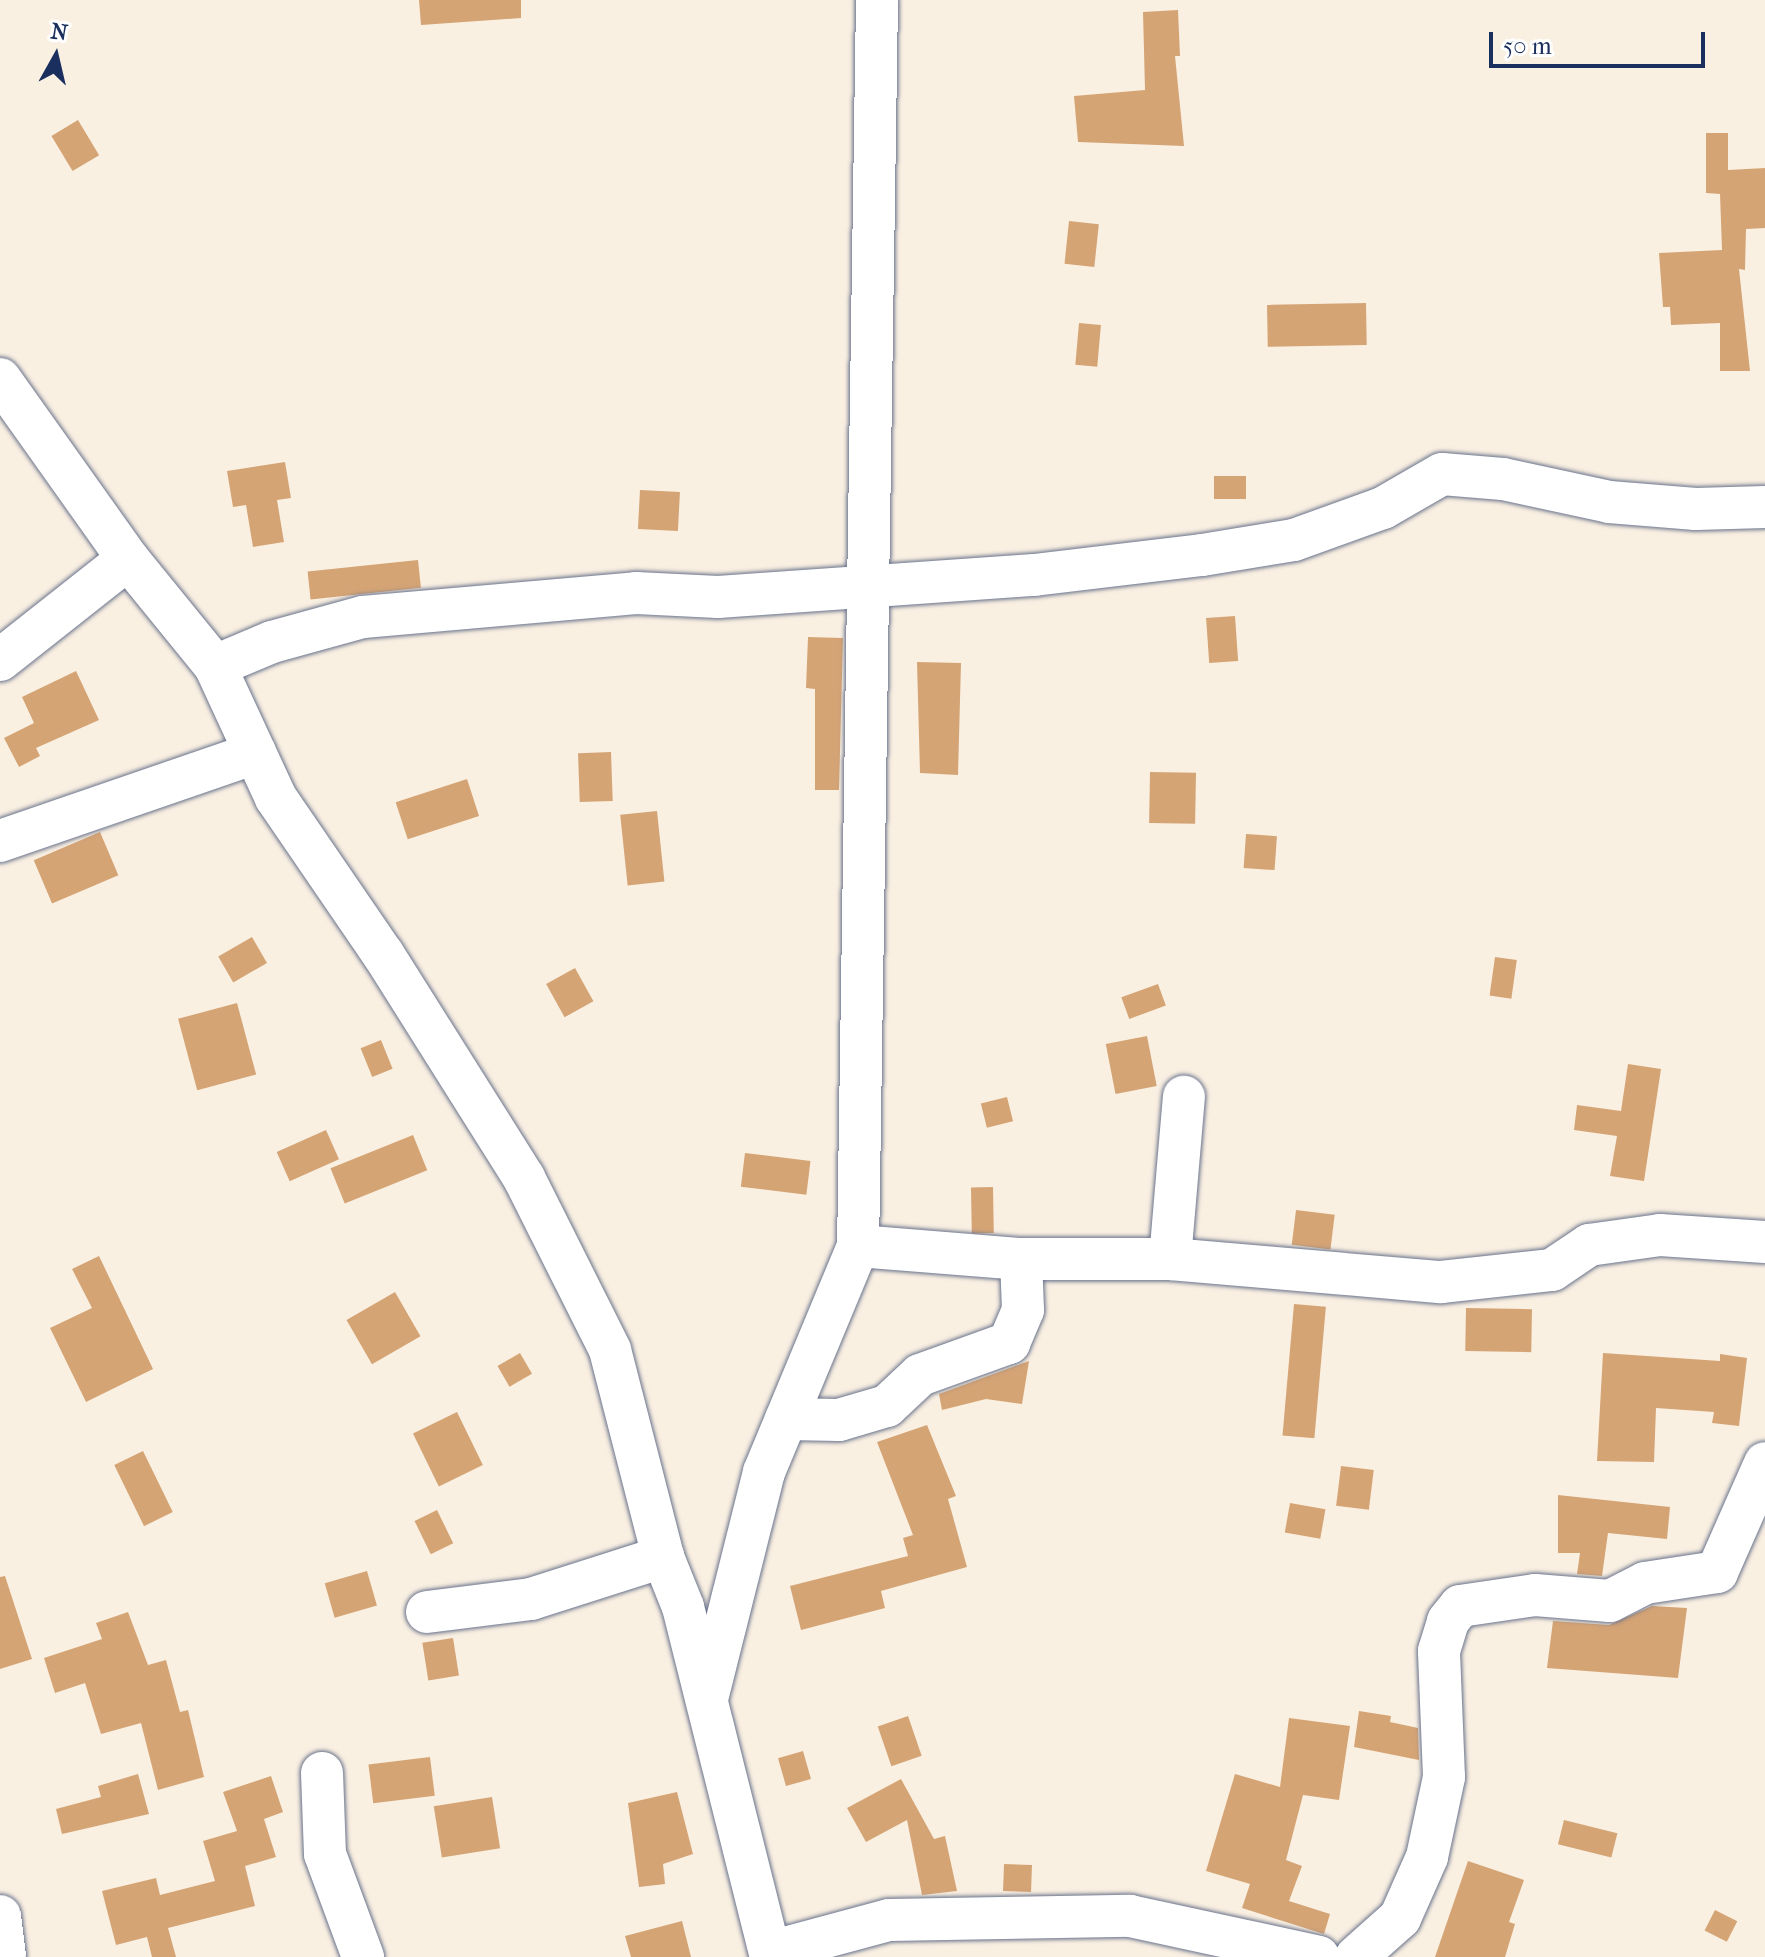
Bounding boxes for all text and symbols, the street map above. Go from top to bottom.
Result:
north arrow [16,16,96,96]
scale bar [1493,16,1709,66]
text: N [49,18,69,46]
text: 50 m [1503,32,1552,60]

